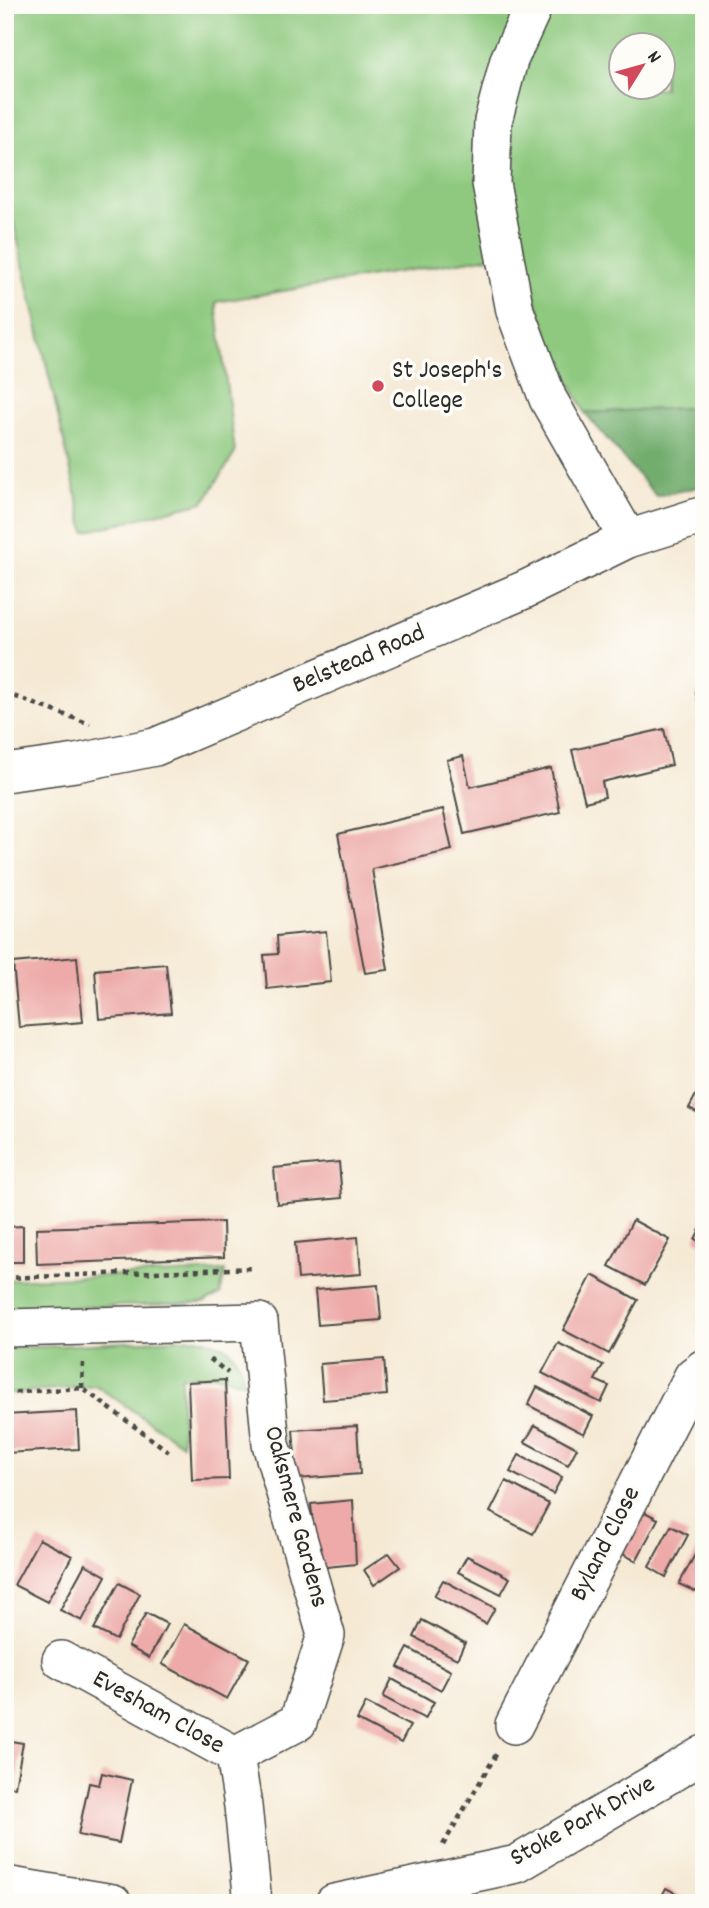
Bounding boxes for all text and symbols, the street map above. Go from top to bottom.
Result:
north arrow [608,32,678,102]
text: N [639,46,666,70]
place label: St Joseph's College [392,353,502,420]
marker: St Joseph's College [370,378,386,394]
street label: Belstead Road [287,615,431,705]
street label: Oaksmere Gardens [253,1422,337,1612]
street label: Byland Close [561,1480,651,1608]
street label: Evesham Close [85,1661,231,1765]
street label: Stoke Park Drive [504,1767,662,1877]

